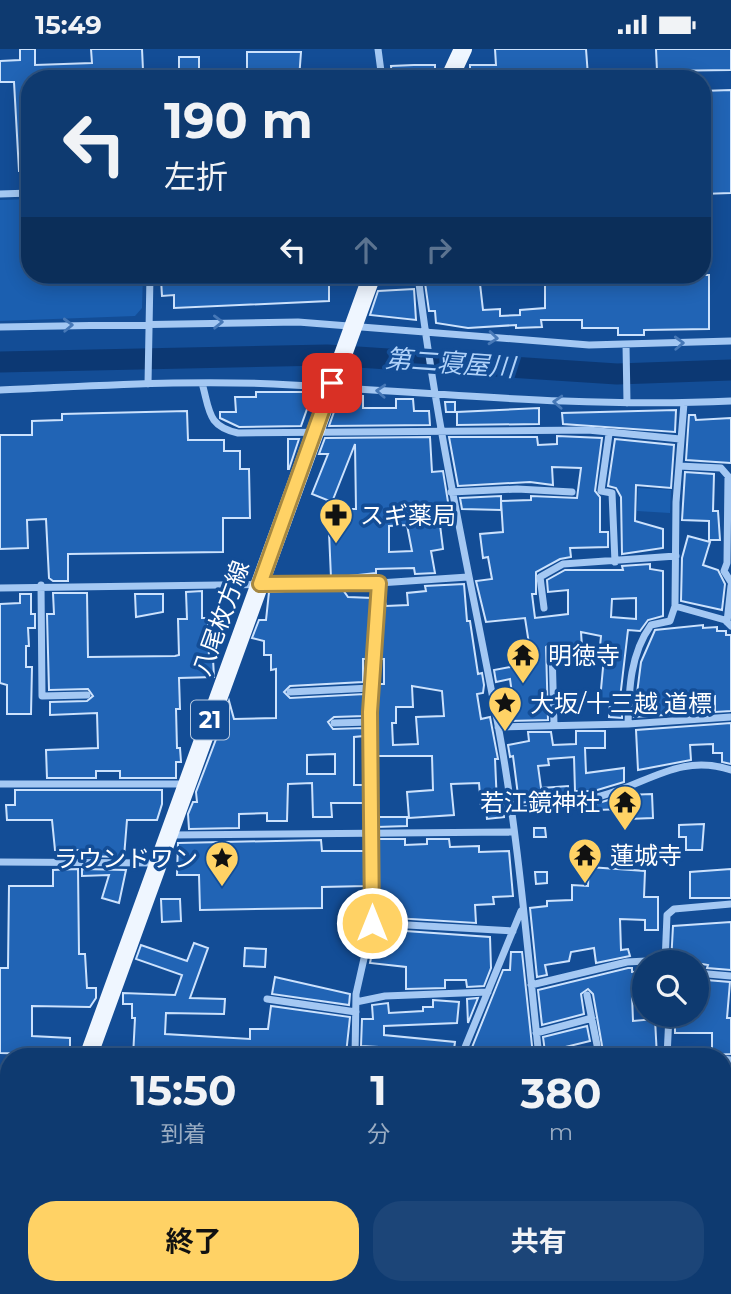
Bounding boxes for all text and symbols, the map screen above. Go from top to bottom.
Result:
text: 15:49 [35,9,102,41]
text: 190 m [164,91,313,150]
icon: left [49,98,140,189]
text: 左折 [164,157,228,196]
icon: left [274,231,312,269]
icon: ahead [347,231,385,269]
icon: right [420,231,458,269]
one-way arrow [212,315,223,330]
one-way arrow [63,318,74,333]
one-way arrow [488,330,499,345]
one-way arrow [673,335,684,350]
water label: 第二寝屋川 [384,343,519,384]
pin [302,353,362,413]
icon: arrive [313,364,351,402]
one-way arrow [376,384,387,399]
one-way arrow [553,394,564,409]
pharmacy icon: スギ薬局 [317,496,355,545]
place label: スギ薬局 [360,501,456,530]
street label: 八尾枚方線 [187,557,255,679]
temple icon: 明徳寺 [504,636,542,685]
place label: 明徳寺 [548,641,620,670]
place icon: 大坂/十三越 道標 [486,684,524,733]
place label: 大坂/十三越 道標 [530,689,712,718]
road number: 21 [191,701,229,740]
temple icon: 若江鏡神社 [606,783,644,832]
place label: 若江鏡神社 [480,788,600,817]
temple icon: 蓮城寺 [566,836,604,885]
place icon: ラウンドワン [203,839,241,888]
place label: 蓮城寺 [610,841,682,870]
place label: ラウンドワン [54,844,198,873]
position arrow [335,886,409,960]
map controls [632,950,709,1027]
button: search [632,950,709,1027]
text: 15:50 [130,1064,236,1116]
text: 1 [370,1064,387,1116]
text: 380 [520,1067,601,1119]
text: m [549,1118,573,1146]
text: 到着 [160,1120,206,1148]
text: 分 [367,1120,390,1148]
button: 終了 [28,1201,359,1281]
button: 共有 [373,1201,704,1281]

